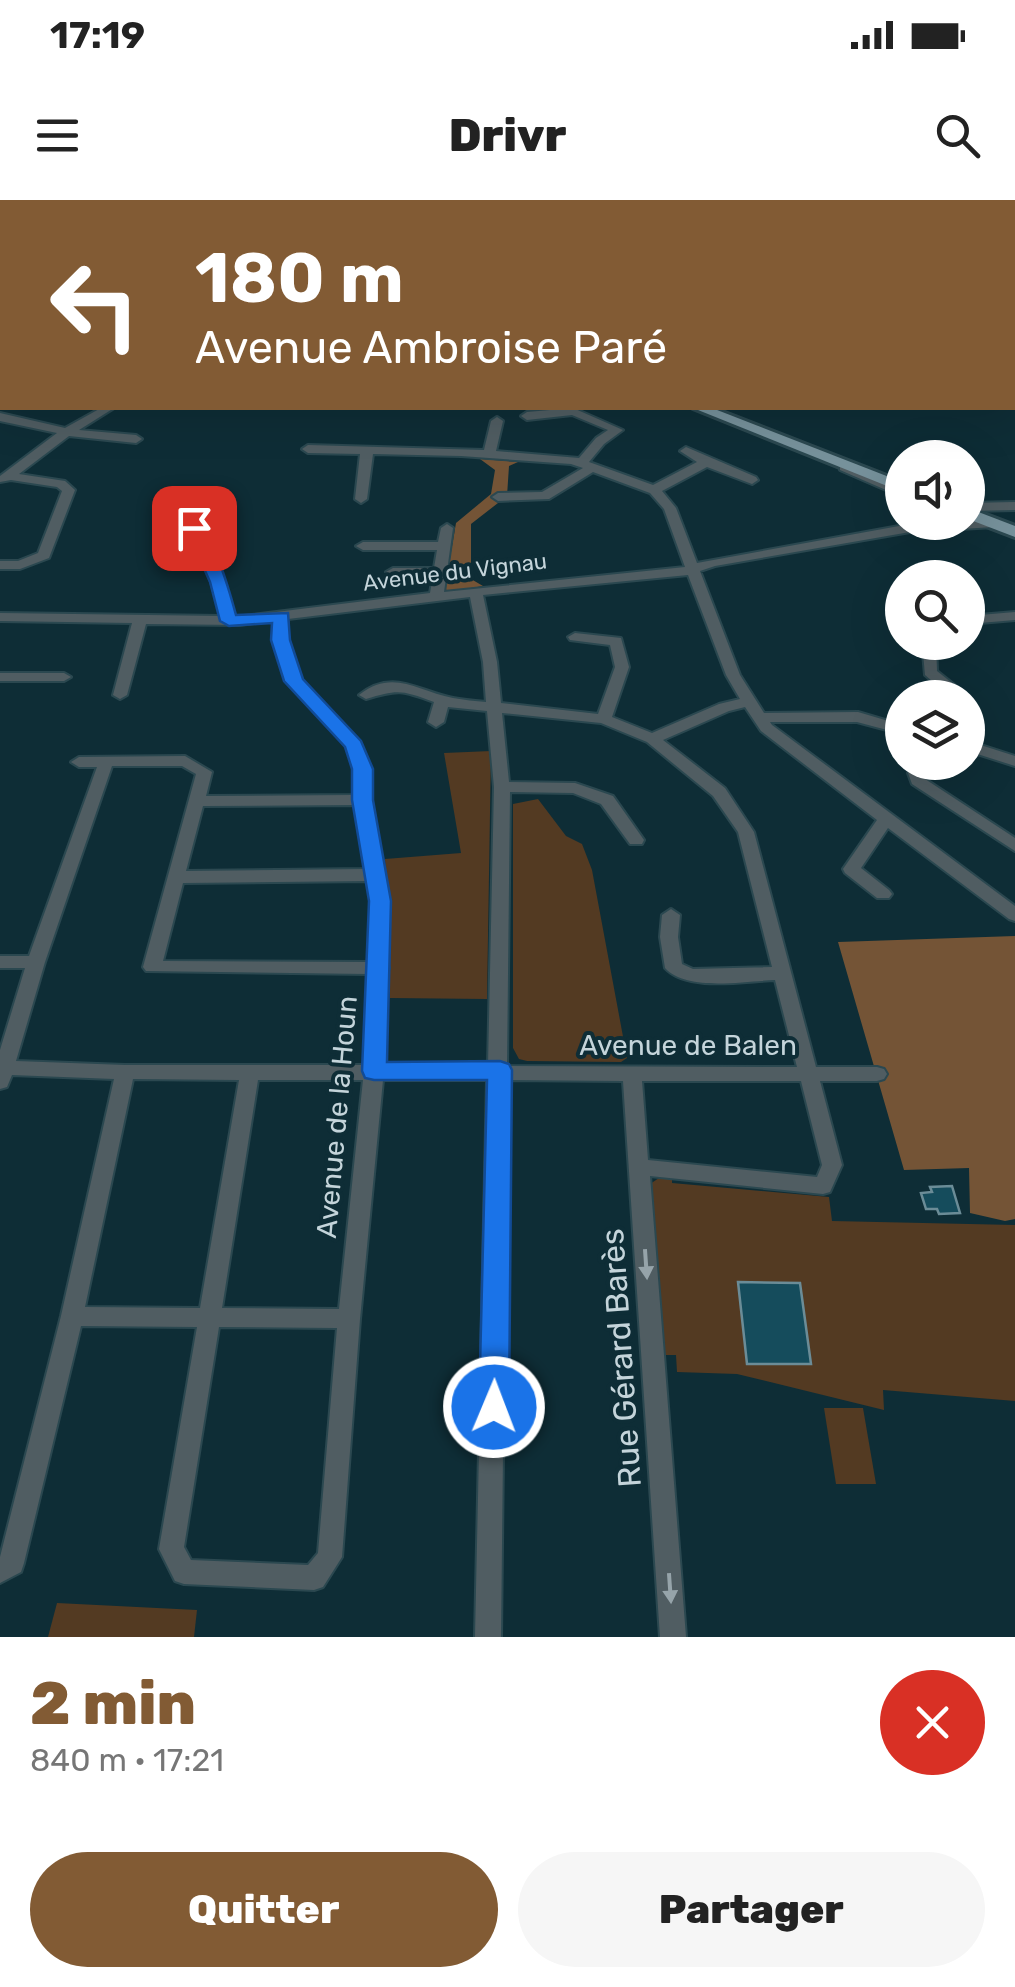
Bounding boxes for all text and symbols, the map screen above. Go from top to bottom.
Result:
text: 17:19 [50,12,145,58]
icon: menu [30,108,85,163]
icon: search [930,108,985,163]
text: Drivr [449,109,566,162]
text: 180 m [195,237,404,320]
icon: left [30,240,160,370]
text: Avenue Ambroise Paré [195,321,667,374]
map controls [885,440,985,780]
button: sound [885,440,985,540]
pin [152,486,237,571]
icon: arrive [167,501,222,556]
street label: Avenue du Vignau [361,547,549,597]
button: search [885,560,985,660]
button: layers [885,680,985,780]
street label: Avenue de la Houn [310,994,364,1240]
street label: Avenue de Balen [579,1029,797,1062]
street label: Rue Gérard Barès [593,1227,649,1489]
one-way arrow [639,1249,655,1281]
position arrow [442,1355,546,1459]
one-way arrow [662,1573,678,1605]
text: 2 min [30,1668,196,1739]
button: close [880,1670,985,1775]
text: 840 m · 17:21 [30,1741,224,1779]
button: Quitter [30,1852,498,1967]
button: Partager [518,1852,985,1967]

